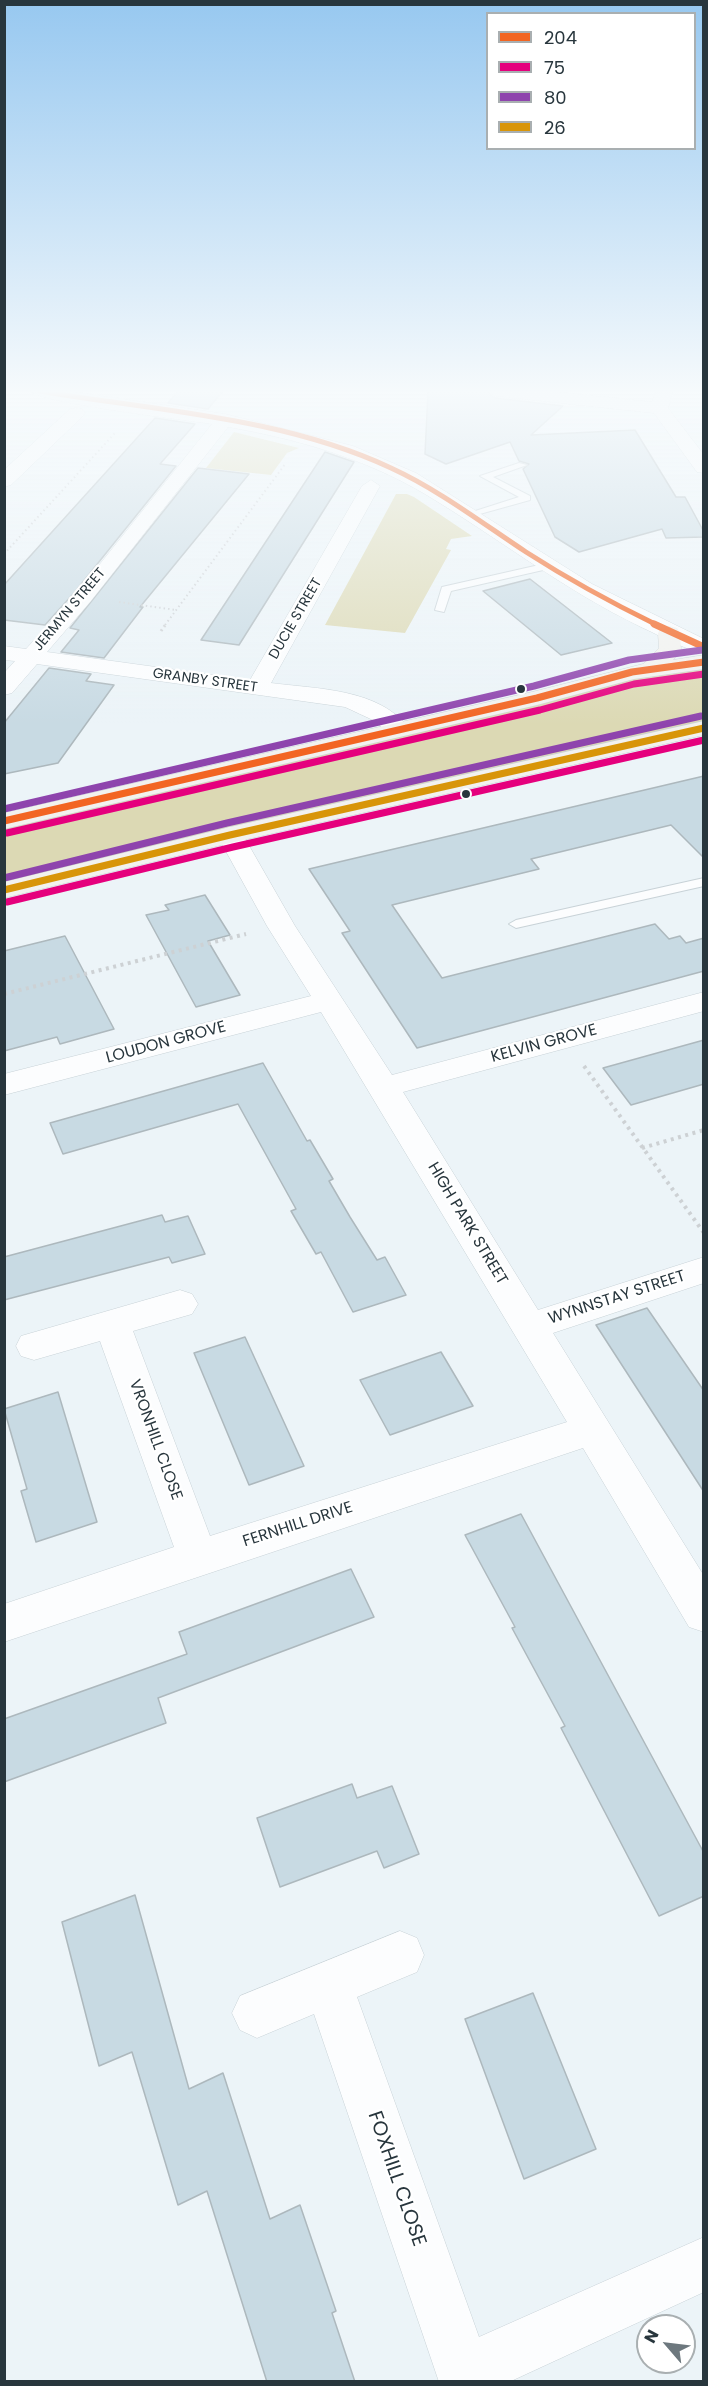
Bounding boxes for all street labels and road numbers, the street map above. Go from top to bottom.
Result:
street label: JERMYN STREET [30,565,110,655]
street label: DUCIE STREET [266,575,326,663]
street label: GRANBY STREET [152,665,258,697]
street label: LOUDON GROVE [104,1018,228,1068]
street label: KELVIN GROVE [489,1021,599,1067]
street label: HIGH PARK STREET [423,1159,511,1289]
street label: WYNNSTAY STREET [546,1267,688,1329]
street label: VRONHILL CLOSE [124,1377,186,1503]
street label: FERNHILL DRIVE [241,1498,355,1552]
street label: FOXHILL CLOSE [362,2108,430,2250]

